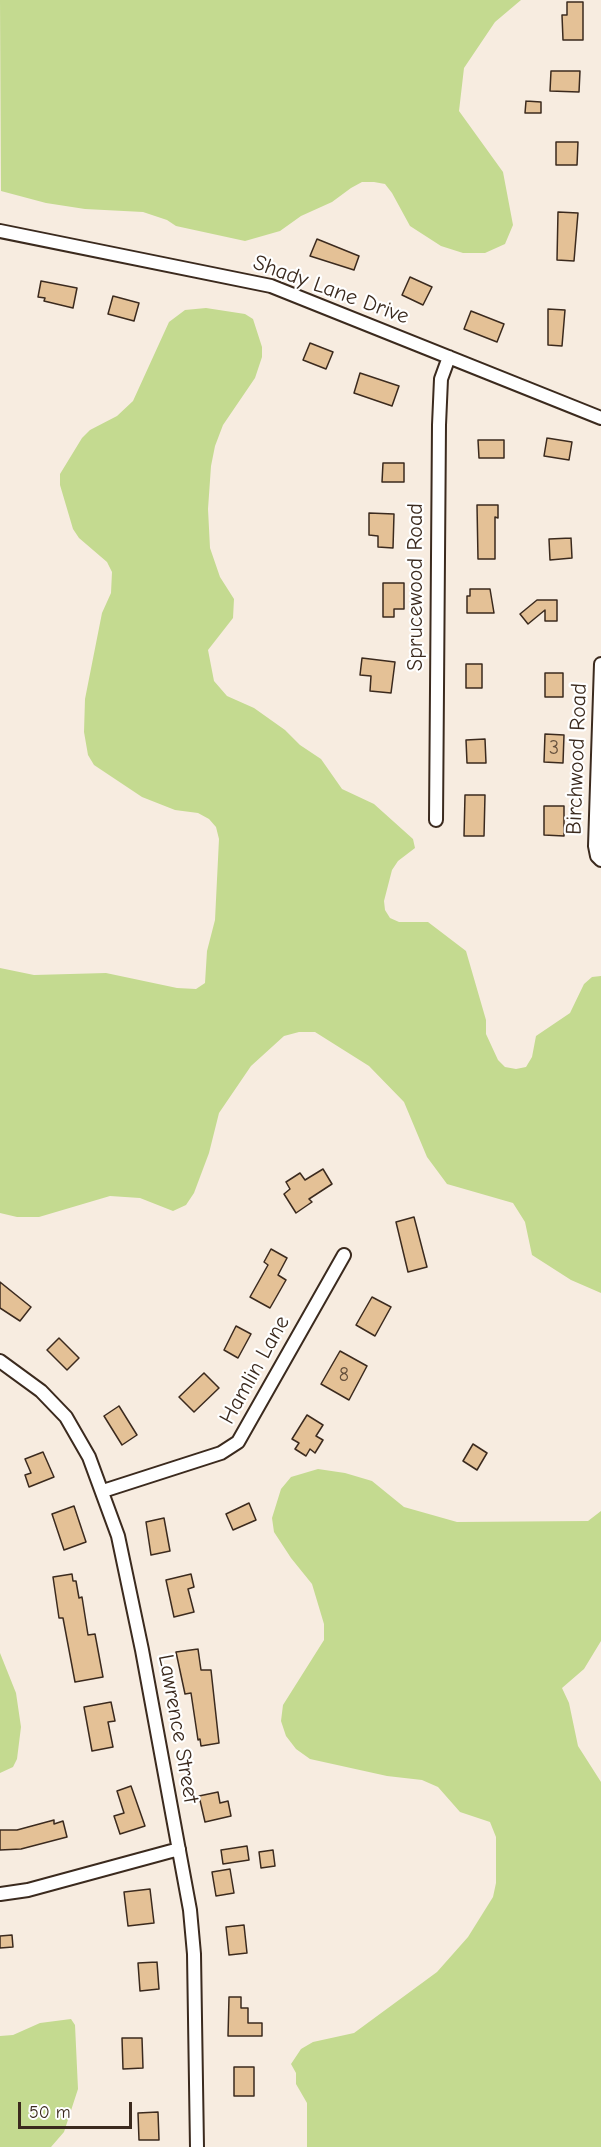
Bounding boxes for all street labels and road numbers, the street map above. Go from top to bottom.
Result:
street label: Shady Lane Drive [249,250,413,330]
street label: Sprucewood Road [403,503,429,671]
street label: Birchwood Road [561,683,593,835]
street label: Hamlin Lane [214,1311,296,1429]
street label: Lawrence Street [152,1653,204,1805]

